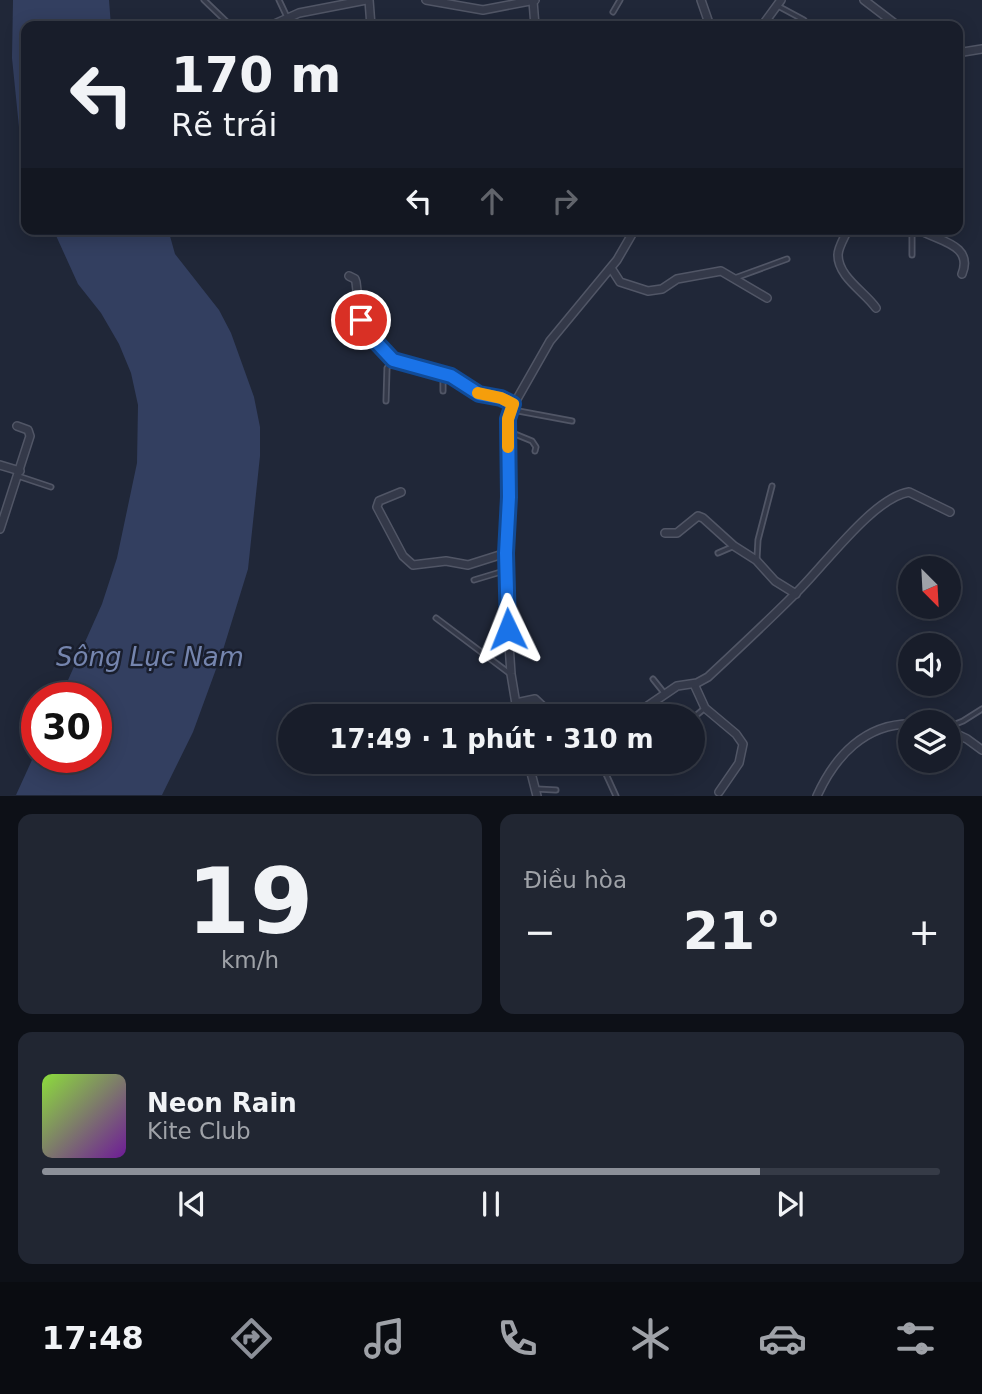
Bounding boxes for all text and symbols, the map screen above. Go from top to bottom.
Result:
text: 170 m [171,47,341,104]
icon: left [56,49,147,140]
text: Rẽ trái [171,106,277,144]
icon: left [400,182,438,220]
icon: ahead [473,182,511,220]
icon: right [546,182,584,220]
pin [331,290,391,350]
icon: arrive [342,301,380,339]
north arrow [898,556,961,620]
map controls [898,556,961,773]
position arrow [471,592,545,666]
button: sound [898,633,961,696]
water label: Sông Lục Nam [56,642,244,672]
speed limit sign: 30 [21,682,112,773]
button: layers [898,710,961,773]
text: 17:49 · 1 phút · 310 m [329,724,654,754]
text: 19 [187,849,313,954]
text: Điều hòa [524,867,627,893]
text: 21° [683,901,781,961]
text: − [524,910,556,954]
text: + [908,910,940,954]
text: km/h [221,947,279,973]
text: Neon Rain [147,1088,297,1118]
text: Kite Club [147,1118,251,1144]
icon: previous [173,1185,211,1223]
icon: pause [472,1185,510,1223]
icon: next [771,1185,809,1223]
icon: directions [227,1314,276,1363]
icon: music [360,1314,409,1363]
icon: phone [493,1314,542,1363]
icon: climate [626,1314,675,1363]
icon: car [758,1314,807,1363]
icon: filters [891,1314,940,1363]
text: 17:48 [42,1319,144,1357]

